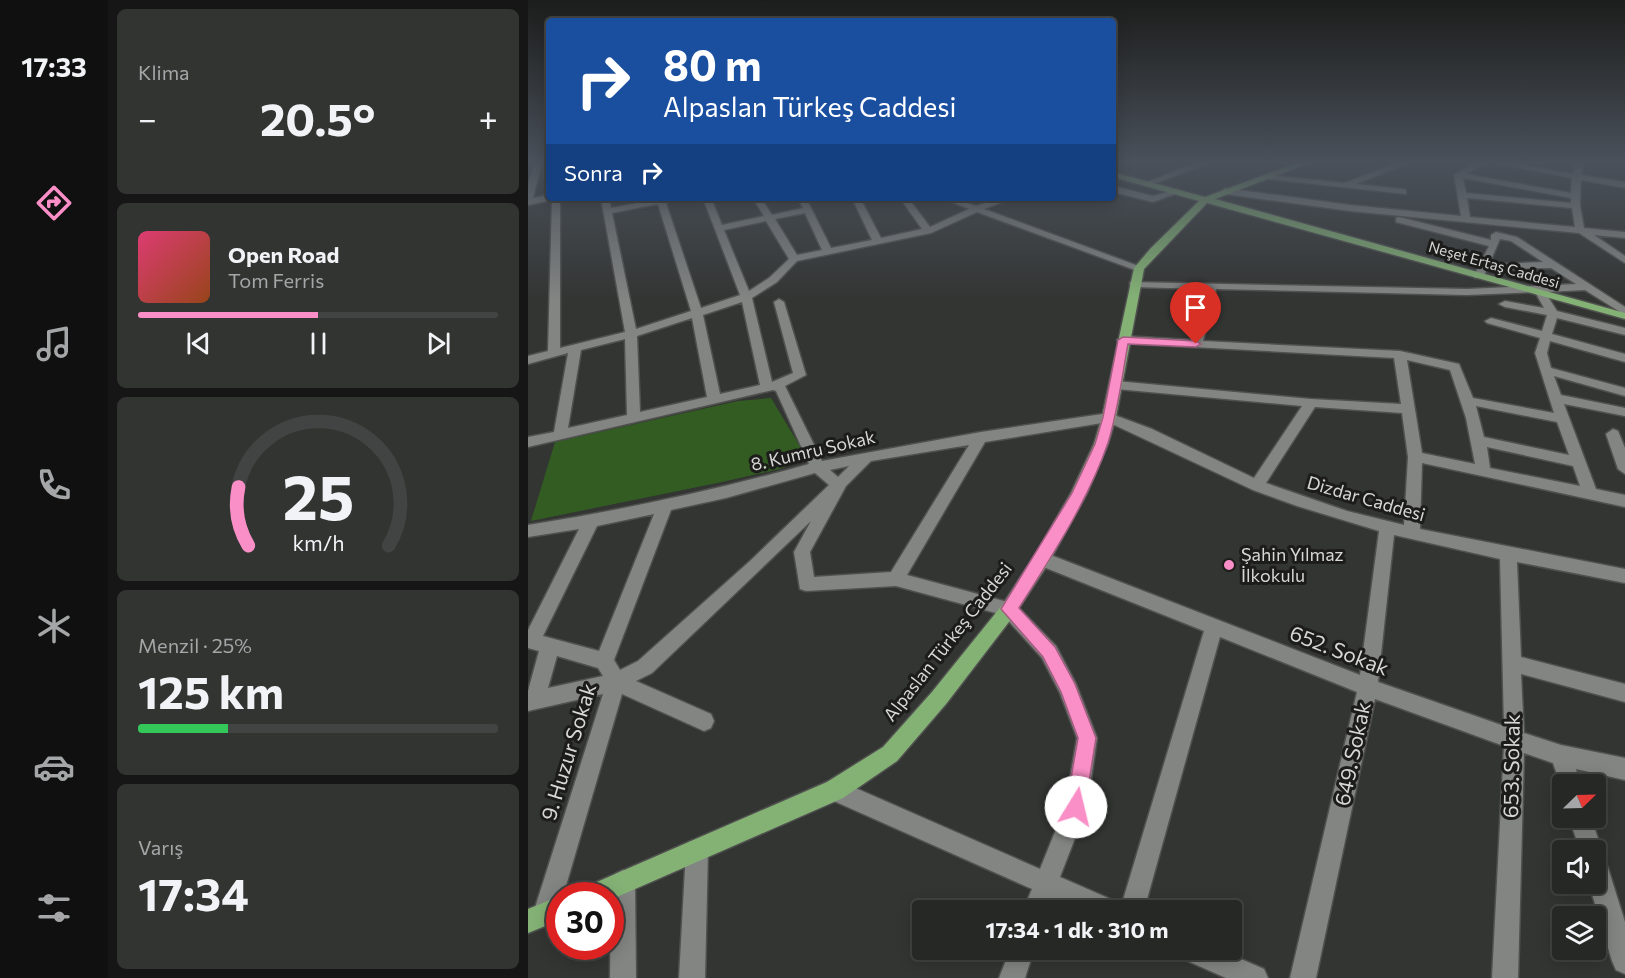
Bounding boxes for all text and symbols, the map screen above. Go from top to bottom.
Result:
text: 80 m [663,38,762,90]
icon: right [564,42,642,120]
text: 17:33 [21,50,87,83]
text: Klima [138,60,190,84]
text: 20.5° [260,90,375,145]
text: Alpaslan Türkeş Caddesi [663,90,956,123]
text: − [138,97,157,138]
text: + [479,97,498,138]
icon: right [635,156,668,189]
text: Sonra [564,159,623,186]
icon: directions [33,182,75,224]
street label: Neşet Ertaş Caddesi [1427,237,1562,291]
text: Open Road [228,241,339,268]
text: Tom Ferris [228,268,324,292]
pin [1170,282,1221,344]
icon: arrive [1179,291,1212,324]
icon: music [33,323,75,365]
icon: previous [182,327,215,360]
icon: pause [302,327,335,360]
icon: next [422,327,455,360]
street label: 8. Kumru Sokak [748,425,877,475]
text: 25 [282,457,354,533]
icon: phone [33,464,75,506]
street label: Dizdar Caddesi [1305,471,1428,525]
text: km/h [292,529,344,555]
place label: Şahin Yılmaz İlkokulu [1241,543,1344,586]
street label: Alpaslan Türkeş Caddesi [878,558,1016,725]
marker: Şahin Yılmaz İlkokulu [1222,558,1236,572]
icon: climate [33,605,75,647]
street label: 652. Sokak [1286,619,1393,680]
text: Menzil · 25% [138,633,252,657]
text: 125 km [138,663,284,718]
street label: 9. Huzur Sokak [535,680,600,823]
street label: 649. Sokak [1328,700,1375,808]
street label: 653. Sokak [1497,714,1524,818]
icon: car [33,746,75,788]
north arrow [1552,774,1606,828]
map controls [1552,774,1606,960]
position arrow [1044,775,1108,839]
text: Varış [138,835,183,859]
button: sound [1552,840,1606,894]
text: 17:34 [138,865,249,920]
speed limit sign: 30 [546,882,624,960]
icon: filters [33,887,75,929]
button: layers [1552,906,1606,960]
text: 17:34 · 1 dk · 310 m [985,916,1169,943]

